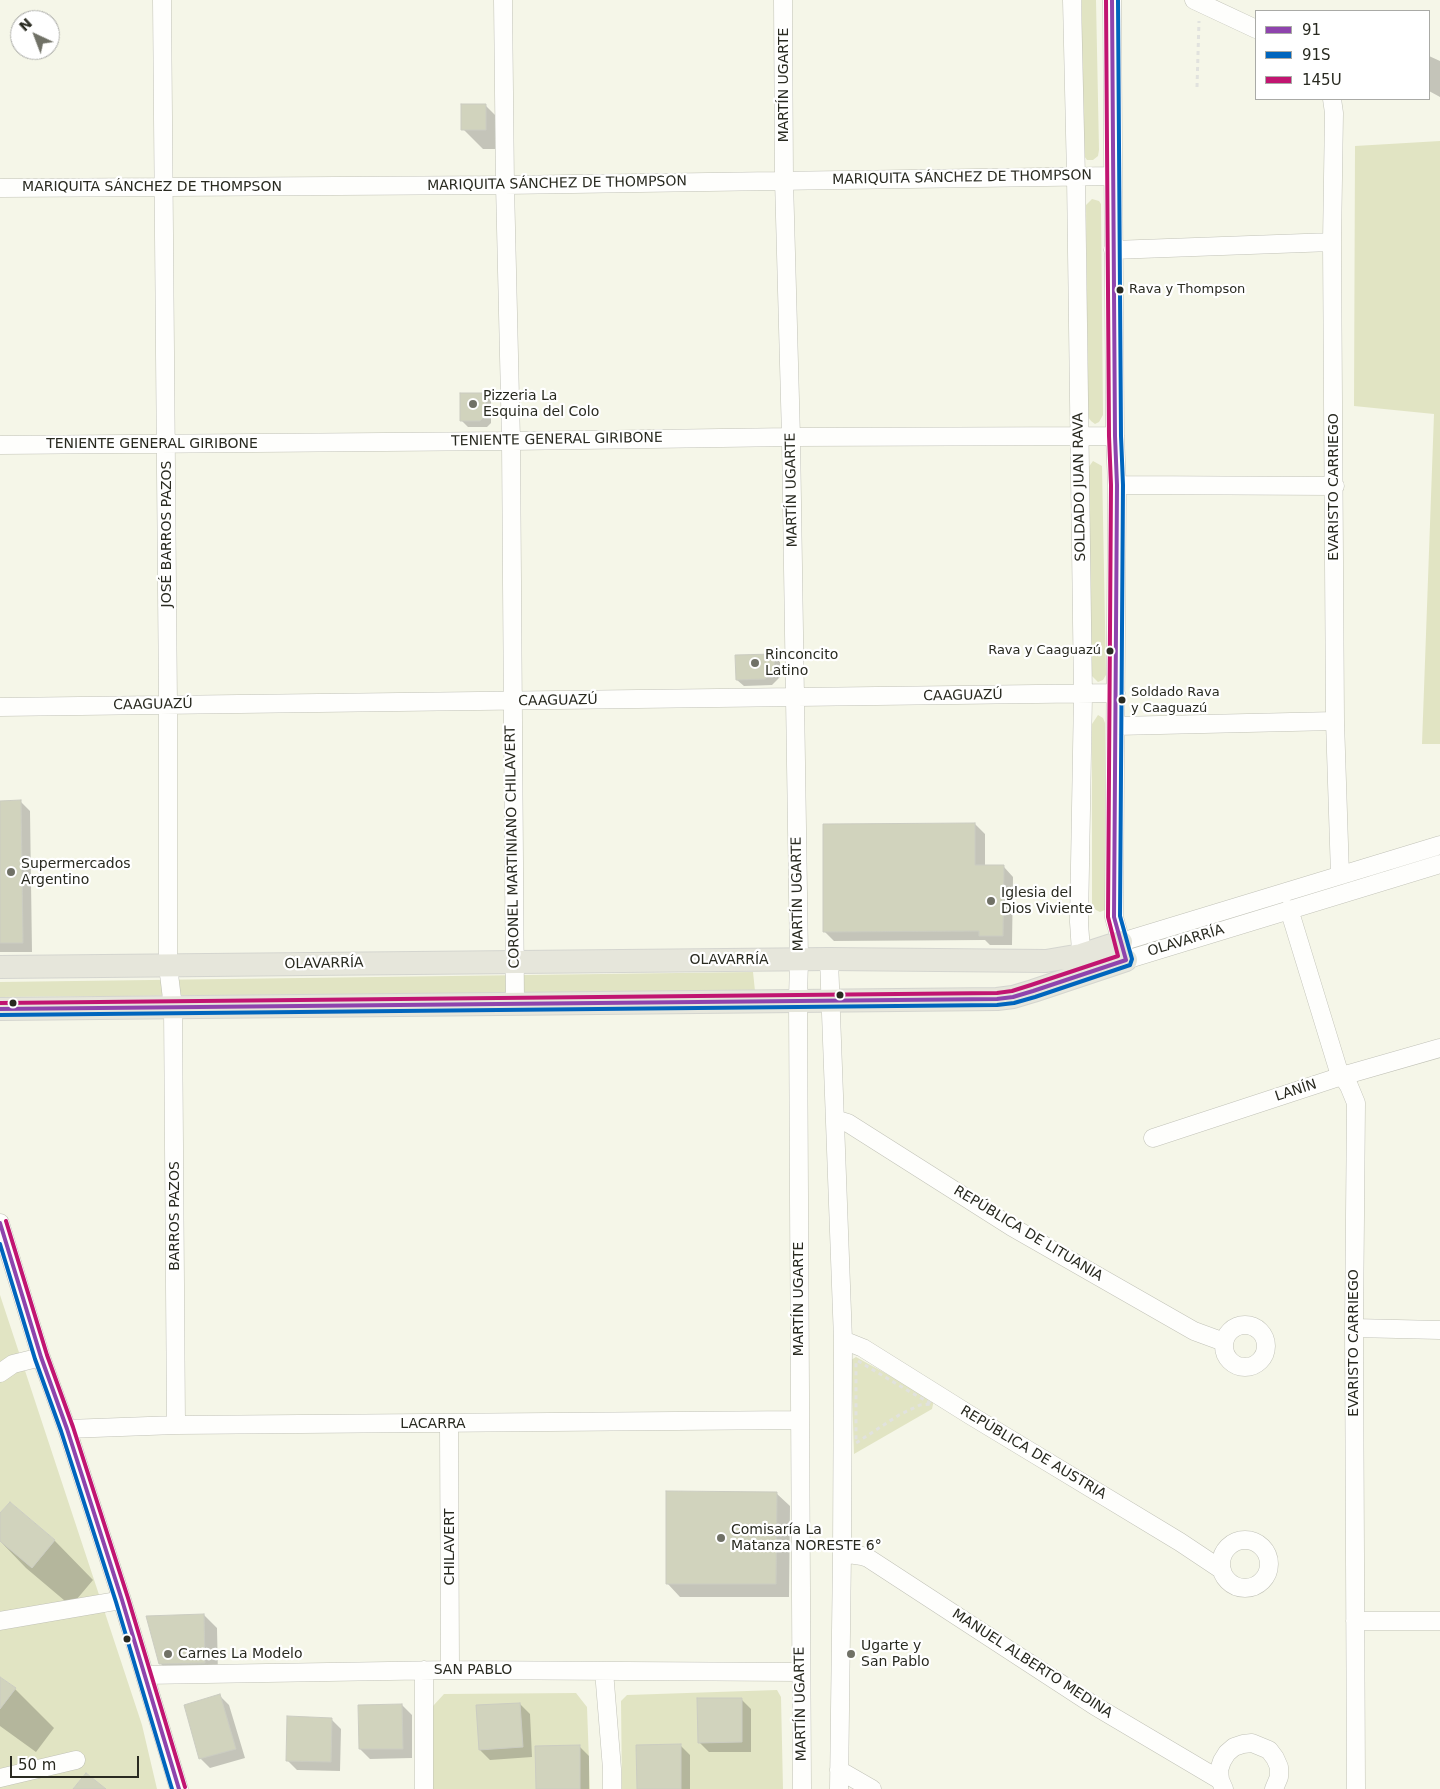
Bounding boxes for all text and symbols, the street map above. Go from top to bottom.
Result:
north arrow [10,10,60,60]
legend [1255,10,1430,100]
text: N [16,15,35,35]
text: 91 [1302,21,1321,39]
street label: MARTÍN UGARTE [776,28,792,142]
text: 91S [1302,46,1331,64]
text: 145U [1302,71,1342,89]
street label: MARIQUITA SÁNCHEZ DE THOMPSON [832,167,1092,189]
street label: MARIQUITA SÁNCHEZ DE THOMPSON [427,173,687,195]
street label: MARIQUITA SÁNCHEZ DE THOMPSON [22,179,282,195]
place label: Rava y Thompson [1129,282,1245,298]
marker: Rava y Thompson [1115,285,1125,295]
place label: Pizzeria La Esquina del Colo [483,388,599,421]
marker: Pizzeria La Esquina del Colo [467,398,479,410]
street label: SOLDADO JUAN RAVA [1070,412,1090,562]
street label: EVARISTO CARRIEGO [1326,413,1342,561]
street label: TENIENTE GENERAL GIRIBONE [451,430,663,450]
street label: MARTÍN UGARTE [783,432,801,548]
street label: TENIENTE GENERAL GIRIBONE [46,436,258,452]
street label: JOSÉ BARROS PAZOS [159,461,175,607]
place label: Rava y Caaguazú [988,643,1101,659]
marker: Rava y Caaguazú [1105,646,1115,656]
place label: Rinconcito Latino [765,647,838,680]
marker: Rinconcito Latino [749,657,761,669]
place label: Soldado Rava y Caaguazú [1131,685,1220,716]
street label: CAAGUAZÚ [923,687,1003,705]
street label: CAAGUAZÚ [518,692,598,710]
marker: Soldado Rava y Caaguazú [1117,695,1127,705]
street label: CAAGUAZÚ [113,696,193,714]
street label: CORONEL MARTINIANO CHILAVERT [502,725,524,969]
street label: MARTÍN UGARTE [789,836,807,952]
place label: Supermercados Argentino [21,856,130,889]
marker: Supermercados Argentino [5,866,17,878]
place label: Iglesia del Dios Viviente [1001,885,1093,918]
marker: Iglesia del Dios Viviente [985,895,997,907]
street label: OLAVARRÍA [1146,921,1226,961]
street label: OLAVARRÍA [689,952,769,968]
street label: OLAVARRÍA [284,955,364,973]
unlabelled marker [835,990,845,1000]
unlabelled marker [8,998,18,1008]
street label: LANÍN [1273,1076,1319,1106]
street label: BARROS PAZOS [167,1161,183,1271]
street label: REPÚBLICA DE LITUANIA [950,1183,1106,1285]
street label: MARTÍN UGARTE [791,1242,807,1356]
street label: EVARISTO CARRIEGO [1346,1269,1362,1417]
street label: REPÚBLICA DE AUSTRIA [957,1403,1109,1503]
street label: LACARRA [400,1416,466,1432]
street label: CHILAVERT [442,1509,458,1585]
place label: Comisaría La Matanza NORESTE 6° [731,1522,882,1554]
marker: Comisaría La Matanza NORESTE 6° [715,1532,727,1544]
street label: MANUEL ALBERTO MEDINA [949,1606,1115,1722]
unlabelled marker [122,1634,132,1644]
place label: Ugarte y San Pablo [861,1638,930,1670]
place label: Carnes La Modelo [178,1646,303,1662]
street label: MARTÍN UGARTE [792,1646,810,1762]
marker: Carnes La Modelo [162,1648,174,1660]
marker: Ugarte y San Pablo [845,1648,857,1660]
street label: SAN PABLO [434,1662,512,1678]
scale bar [12,1746,141,1778]
text: 50 m [18,1756,56,1774]

